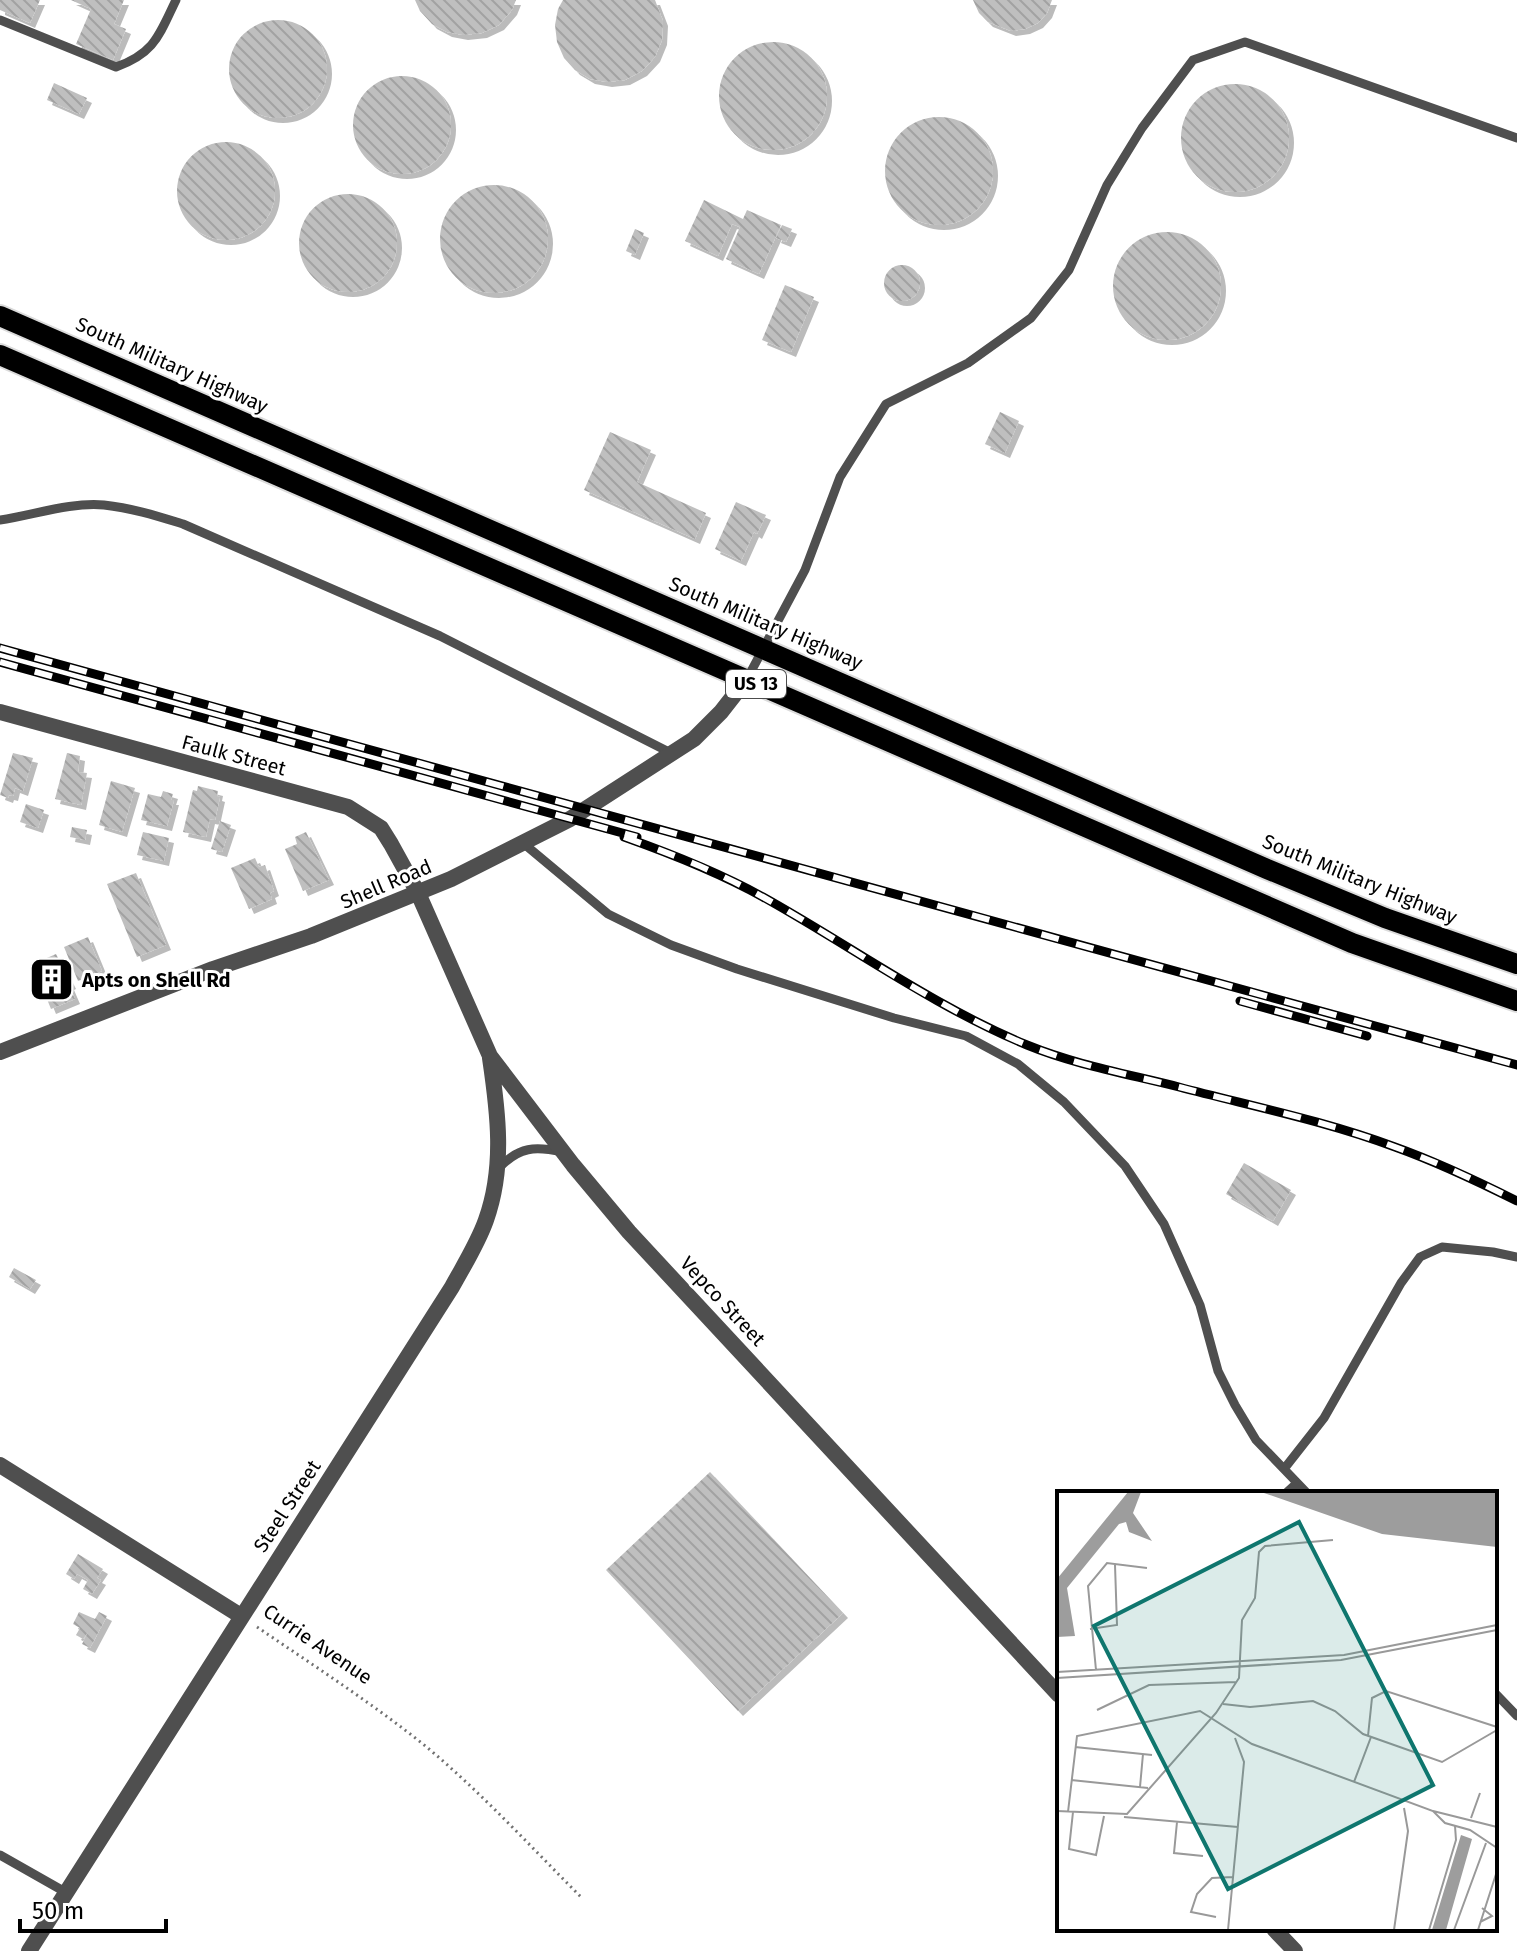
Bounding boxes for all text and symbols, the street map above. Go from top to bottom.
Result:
street label: South Military Highway [72,312,272,418]
street label: South Military Highway [666,571,866,675]
road number: US 13 [726,670,786,698]
street label: Faulk Street [179,730,289,781]
street label: South Military Highway [1259,829,1461,929]
street label: Shell Road [337,854,435,914]
building icon: Apts on Shell Rd [27,956,75,1004]
place label: Apts on Shell Rd [81,968,231,992]
street label: Vepco Street [675,1251,771,1351]
street label: Steel Street [248,1455,326,1557]
inset map [1057,1491,1497,1931]
street label: Currie Avenue [259,1599,377,1689]
scale bar [20,1883,166,1933]
text: 50 m [32,1897,84,1925]

